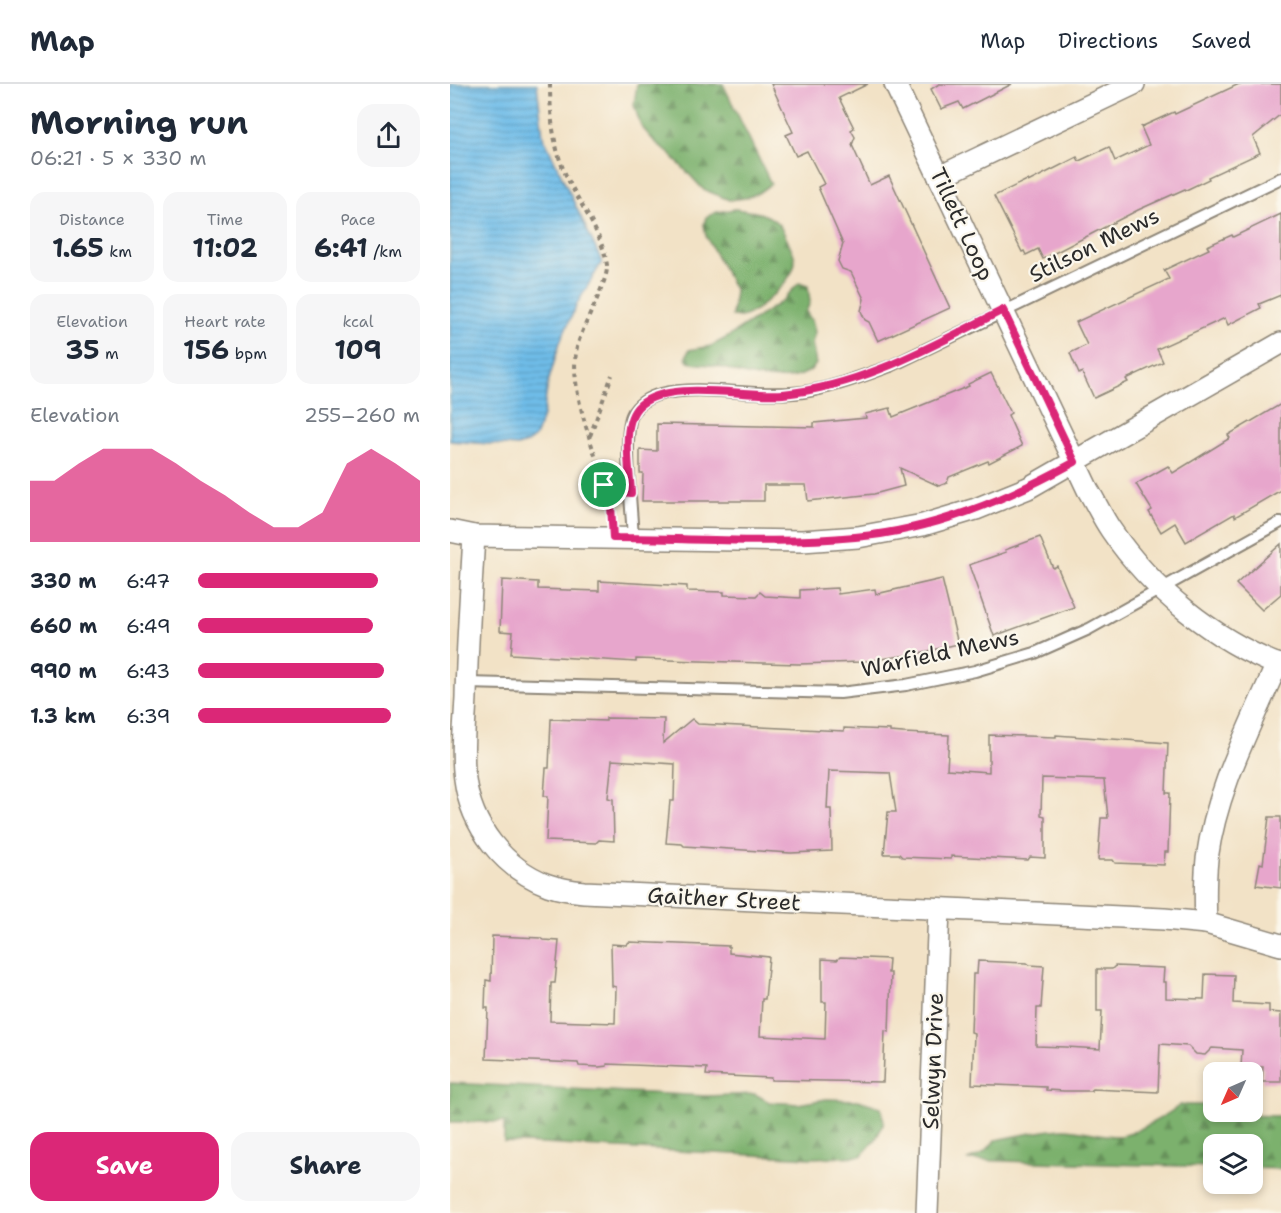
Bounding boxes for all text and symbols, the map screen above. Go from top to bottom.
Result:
text: Map [30,22,95,60]
text: Map [980,27,1025,55]
text: Directions [1058,27,1158,55]
text: Saved [1191,27,1251,55]
text: Morning run [30,100,248,145]
button: share [357,104,420,167]
text: 06:21 · 5 × 330 m [30,145,206,171]
street label: Tillett Loop [923,163,1001,285]
street label: Stilson Mews [1024,201,1164,289]
text: Distance [59,209,125,230]
text: Time [207,209,243,230]
text: Pace [340,209,376,230]
text: 1.65 [52,230,104,265]
text: 11:02 [192,230,258,265]
text: 6:41 [314,230,368,265]
text: km [104,241,132,262]
text: /km [368,241,402,262]
text: Elevation [56,311,128,332]
text: Heart rate [184,311,266,332]
text: kcal [342,311,374,332]
text: 35 [65,332,100,367]
text: 156 [183,332,229,367]
text: 109 [334,332,382,367]
text: m [100,343,119,364]
text: bpm [229,343,267,364]
text: Elevation [30,402,120,428]
text: 255–260 m [304,402,420,428]
pin [578,459,629,510]
icon: arrive [587,468,620,501]
text: 330 m [30,568,97,594]
text: 6:47 [126,568,170,594]
text: 660 m [30,613,97,639]
text: 6:49 [126,613,171,639]
street label: Warfield Mews [858,622,1022,684]
text: 990 m [30,658,97,684]
text: 6:43 [126,658,170,684]
text: 1.3 km [30,703,96,729]
text: 6:39 [126,703,171,729]
street label: Gaither Street [647,881,801,917]
street label: Selwyn Drive [916,992,950,1130]
north arrow [1203,1062,1263,1122]
map controls [1203,1062,1263,1194]
button: Save [30,1132,219,1201]
button: Share [231,1132,420,1201]
button: layers [1203,1134,1263,1194]

